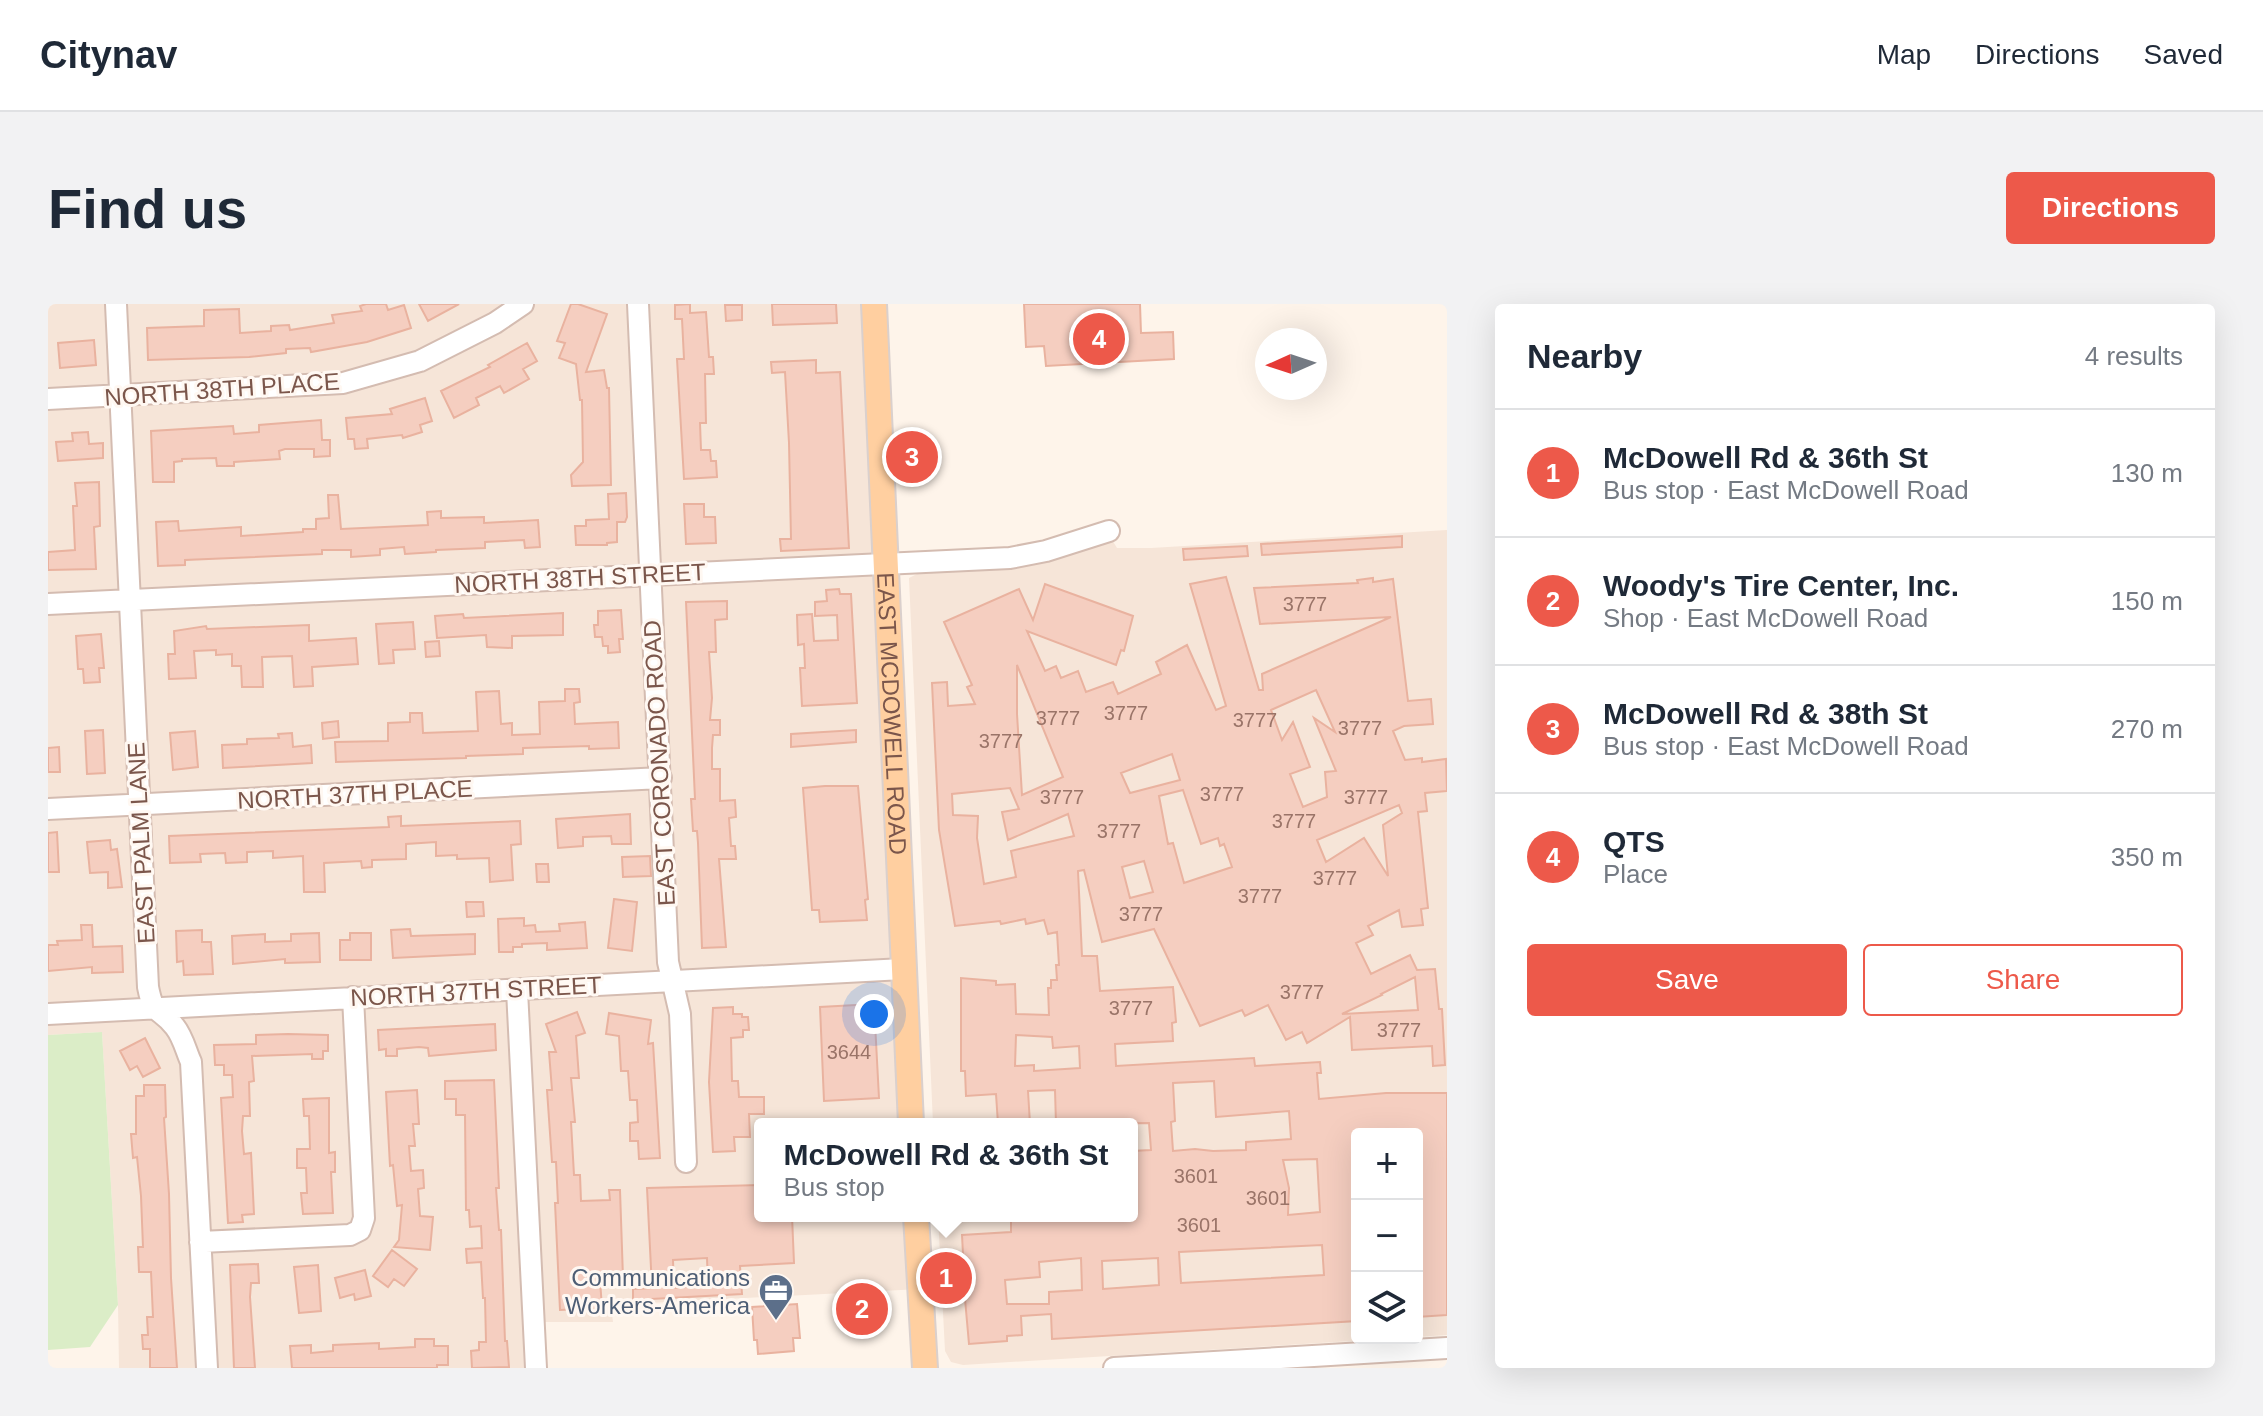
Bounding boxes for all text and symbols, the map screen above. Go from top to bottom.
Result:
text: Citynav [40,34,177,76]
text: Map [1877,39,1931,70]
text: Directions [1975,39,2100,70]
text: Saved [2144,39,2223,70]
button: Directions [2006,172,2215,244]
text: Find us [48,177,247,240]
pin: 4 [1073,309,1125,369]
north arrow [1255,328,1327,400]
text: Nearby [1527,337,1642,375]
text: 4 results [2085,341,2183,371]
street label: NORTH 38TH PLACE [104,367,340,411]
pin: 3 [886,427,938,487]
text: McDowell Rd & 36th St [1603,441,1928,474]
text: 1 [1546,458,1560,488]
text: 130 m [2111,458,2183,488]
text: Bus stop · East McDowell Road [1603,475,1969,505]
street label: NORTH 38TH STREET [454,558,707,598]
text: Woody's Tire Center, Inc. [1603,569,1959,602]
street label: EAST MCDOWELL ROAD [873,572,912,855]
text: 2 [1546,586,1560,616]
text: 150 m [2111,586,2183,616]
house number: 3777 [1283,593,1327,615]
text: Shop · East McDowell Road [1603,603,1928,633]
street label: EAST CORONADO ROAD [638,619,680,907]
text: McDowell Rd & 38th St [1603,697,1928,730]
house number: 3777 [1104,702,1148,724]
house number: 3777 [1036,707,1080,729]
house number: 3777 [1233,709,1277,731]
text: 3 [1546,714,1560,744]
text: 270 m [2111,714,2183,744]
house number: 3777 [1338,717,1382,739]
house number: 3777 [979,730,1023,752]
text: Bus stop · East McDowell Road [1603,731,1969,761]
street label: EAST PALM LANE [122,742,160,944]
street label: NORTH 37TH PLACE [237,774,473,814]
house number: 3777 [1200,783,1244,805]
house number: 3777 [1040,786,1084,808]
house number: 3777 [1344,786,1388,808]
house number: 3777 [1272,810,1316,832]
house number: 3777 [1097,820,1141,842]
text: QTS [1603,825,1665,858]
text: 4 [1546,842,1560,872]
text: 350 m [2111,842,2183,872]
text: Place [1603,859,1668,889]
house number: 3777 [1313,867,1357,889]
house number: 3777 [1238,885,1282,907]
house number: 3777 [1119,903,1163,925]
button: Save [1527,944,1847,1016]
button: Share [1863,944,2183,1016]
street label: NORTH 37TH STREET [350,971,603,1011]
house number: 3777 [1280,981,1324,1003]
your location [854,994,894,1034]
house number: 3777 [1109,997,1153,1019]
house number: 3777 [1377,1019,1421,1041]
house number: 3644 [827,1041,871,1063]
popup [754,1118,1138,1222]
map controls [1351,1128,1423,1344]
button: + [1351,1128,1423,1200]
text: McDowell Rd & 36th St [783,1138,1109,1171]
house number: 3601 [1174,1165,1218,1187]
text: Bus stop [783,1172,885,1202]
house number: 3601 [1246,1187,1290,1209]
button: − [1351,1200,1423,1272]
house number: 3601 [1177,1214,1221,1236]
pin: 1 [920,1248,972,1308]
place label: Communications Workers-America [565,1264,751,1319]
office icon: Communications Workers-America [757,1272,795,1322]
button: layers [1351,1272,1423,1344]
pin: 2 [836,1279,888,1339]

